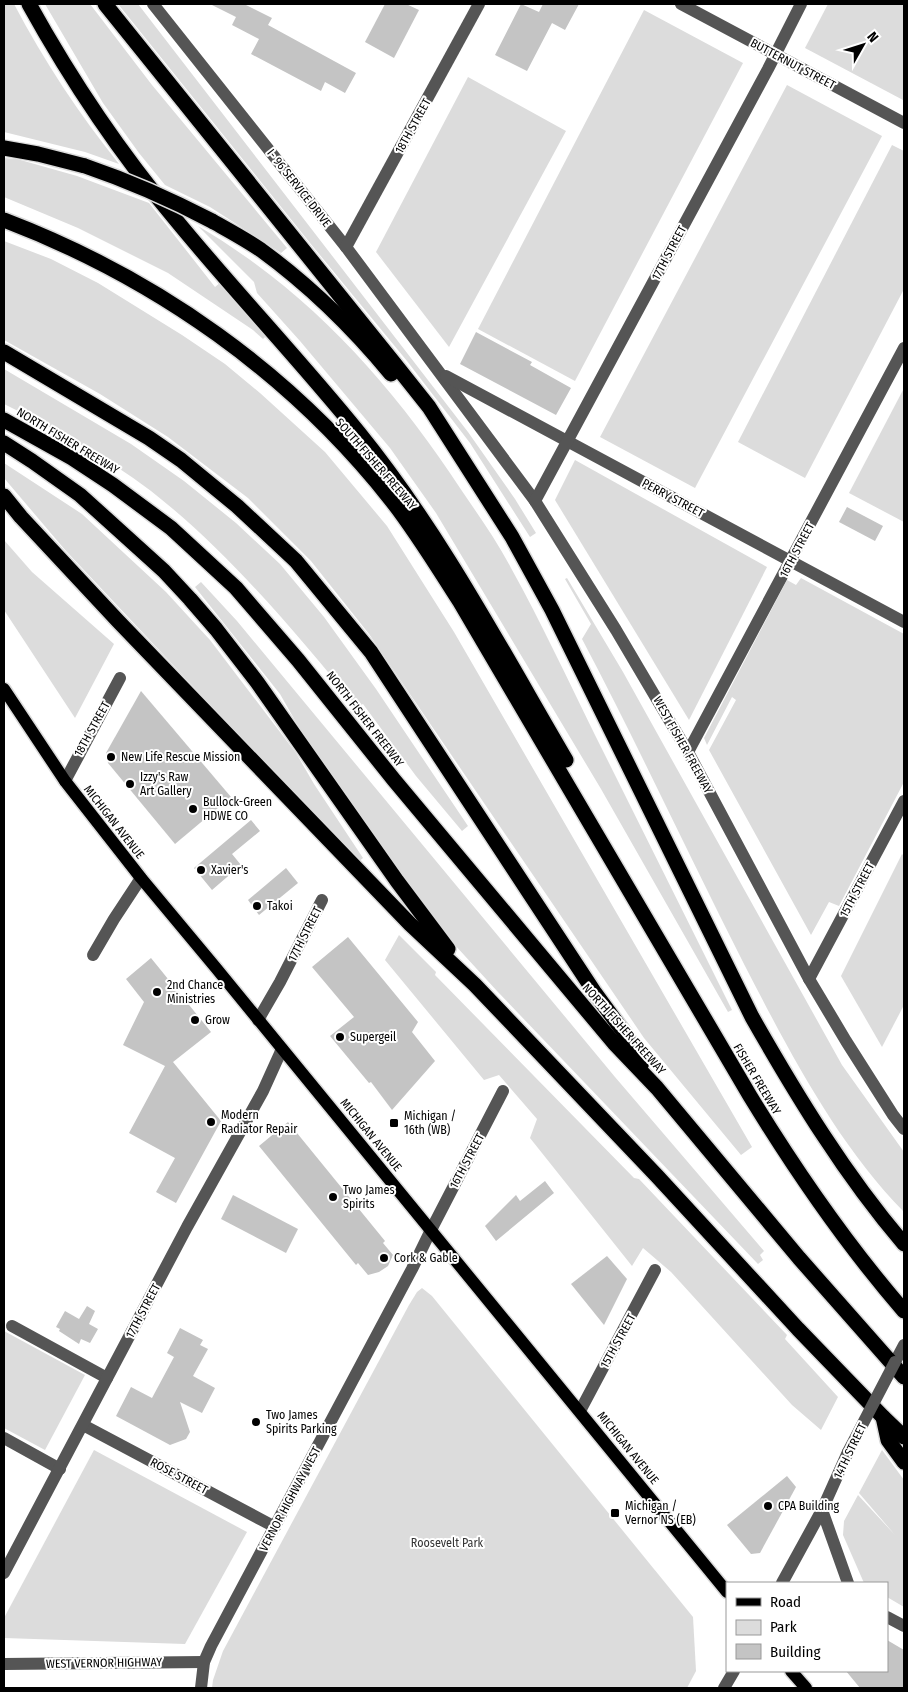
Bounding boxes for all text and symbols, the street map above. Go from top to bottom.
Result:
north arrow [838,20,888,70]
text: N [863,29,882,46]
street label: BUTTERNUT STREET [748,36,838,93]
street label: 18TH STREET [392,96,434,156]
street label: I- 96 SERVICE DRIVE [264,146,334,230]
street label: 17TH STREET [649,223,689,283]
street label: NORTH FISHER FREEWAY [14,405,122,477]
street label: SOUTH FISHER FREEWAY [332,415,420,513]
street label: PERRY STREET [640,476,707,520]
street label: 16TH STREET [777,520,818,580]
street label: NORTH FISHER FREEWAY [323,669,407,769]
street label: WEST FISHER FREEWAY [650,694,716,796]
street label: 18TH STREET [71,699,113,759]
place label: New Life Rescue Mission [121,750,240,764]
marker: New Life Rescue Mission [105,751,117,763]
place label: Izzy's Raw Art Gallery [140,770,192,798]
marker: Izzy's Raw Art Gallery [124,778,136,790]
street label: MICHIGAN AVENUE [81,782,147,862]
place label: Bullock-Green HDWE CO [203,795,272,823]
marker: Bullock-Green HDWE CO [187,803,199,815]
street label: 15TH STREET [837,860,877,920]
place label: Xavier's [211,863,248,877]
marker: Xavier's [195,864,207,876]
place label: Takoi [267,899,293,913]
marker: Takoi [251,900,263,912]
street label: 17TH STREET [285,904,325,964]
place label: 2nd Chance Ministries [167,978,223,1006]
street label: NORTH FISHER FREEWAY [580,981,668,1077]
marker: 2nd Chance Ministries [151,986,163,998]
place label: Grow [205,1013,230,1027]
marker: Grow [189,1014,201,1026]
place label: Supergeil [350,1030,396,1044]
marker: Supergeil [334,1031,346,1043]
street label: FISHER FREEWAY [730,1041,784,1117]
street label: MICHIGAN AVENUE [337,1096,405,1174]
place label: Modern Radiator Repair [221,1108,298,1136]
place label: Michigan / 16th (WB) [404,1109,456,1137]
marker: Modern Radiator Repair [205,1116,217,1128]
marker: Michigan / 16th (WB) [388,1117,400,1129]
street label: 16TH STREET [447,1131,488,1191]
place label: Two James Spirits [343,1183,395,1211]
marker: Two James Spirits [327,1191,339,1203]
place label: Cork & Gable [394,1251,458,1265]
marker: Cork & Gable [378,1252,390,1264]
street label: 17TH STREET [123,1281,163,1341]
street label: 15TH STREET [597,1311,639,1371]
place label: Two James Spirits Parking [266,1408,337,1436]
street label: MICHIGAN AVENUE [594,1409,662,1487]
marker: Two James Spirits Parking [250,1416,262,1428]
street label: 14TH STREET [831,1421,870,1481]
street label: VERNOR HIGHWAY WEST [257,1444,324,1554]
street label: ROSE STREET [148,1455,210,1497]
place label: Michigan / Vernor NS (EB) [625,1499,696,1527]
place label: CPA Building [778,1499,840,1513]
marker: CPA Building [762,1500,774,1512]
marker: Michigan / Vernor NS (EB) [609,1507,621,1519]
park label: Roosevelt Park [411,1536,484,1550]
legend [726,1582,888,1672]
text: Road [770,1593,801,1611]
text: Park [770,1618,797,1636]
text: Building [770,1643,821,1661]
street label: WEST VERNOR HIGHWAY [46,1655,162,1671]

